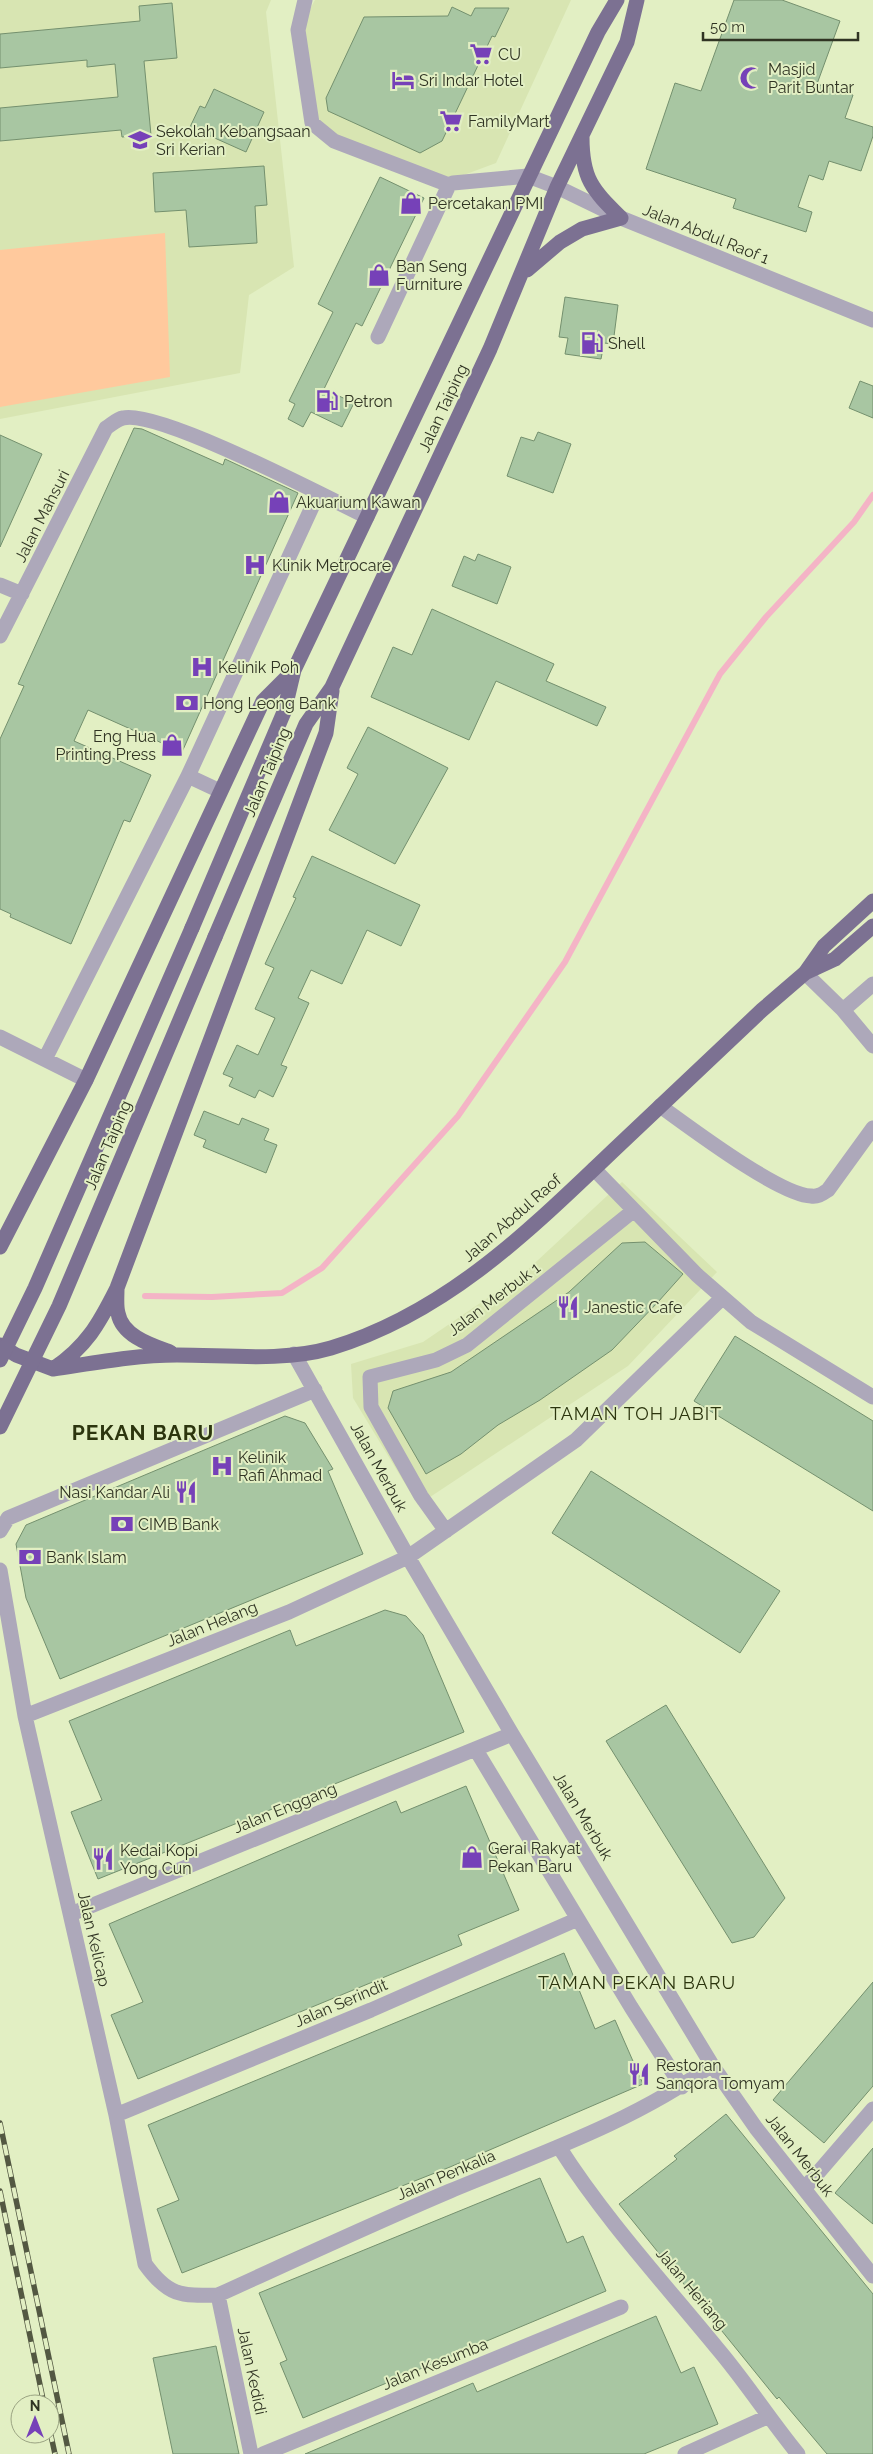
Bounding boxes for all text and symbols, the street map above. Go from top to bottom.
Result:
scale bar [703,10,858,42]
text: 50 m [710,18,745,36]
supermarket icon: CU [468,41,494,67]
place label: CU [498,45,521,64]
place label: Masjid Parit Buntar [768,60,855,97]
mosque icon: Masjid Parit Buntar [738,65,764,91]
hotel icon: Sri Indar Hotel [390,67,416,93]
place label: Sri Indar Hotel [419,71,524,90]
supermarket icon: FamilyMart [438,108,464,134]
place label: FamilyMart [468,112,550,131]
place label: Sekolah Kebangsaan Sri Kerian [156,122,311,159]
school or university icon: Sekolah Kebangsaan Sri Kerian [127,127,153,153]
shop icon: Percetakan PMI [398,190,424,216]
place label: Percetakan PMI [428,194,543,213]
street label: Jalan Abdul Raof 1 [640,200,772,268]
place label: Ban Seng Furniture [396,257,467,294]
shop icon: Ban Seng Furniture [366,262,392,288]
fuel station icon: Shell [579,330,605,356]
place label: Shell [608,334,646,353]
street label: Jalan Taiping [414,361,472,455]
fuel station icon: Petron [314,388,340,414]
place label: Petron [344,392,393,411]
street label: Jalan Mahsuri [11,467,73,565]
shop icon: Akuarium Kawan [266,489,292,515]
place label: Akuarium Kawan [296,493,421,512]
hospital icon: Klinik Metrocare [242,552,268,578]
place label: Klinik Metrocare [272,556,391,575]
hospital icon: Kelinik Poh [189,654,215,680]
place label: Kelinik Poh [218,658,299,677]
bank icon: Hong Leong Bank [174,690,200,716]
place label: Hong Leong Bank [203,694,337,713]
street label: Jalan Taiping [240,724,294,820]
place label: Eng Hua Printing Press [55,727,156,764]
shop icon: Eng Hua Printing Press [159,732,185,758]
street label: Jalan Taiping [81,1097,135,1193]
street label: Jalan Abdul Raof [459,1170,566,1266]
street label: Jalan Merbuk 1 [444,1258,544,1340]
restaurant icon: Janestic Cafe [555,1294,581,1320]
place label: Janestic Cafe [584,1298,683,1317]
district label: TAMAN TOH JABIT [550,1403,722,1424]
street label: Jalan Merbuk [347,1419,412,1516]
district label: PEKAN BARU [72,1420,214,1445]
place label: Kelinik Rafi Ahmad [238,1448,322,1485]
hospital icon: Kelinik Rafi Ahmad [209,1453,235,1479]
restaurant icon: Nasi Kandar Ali [173,1479,199,1505]
place label: Nasi Kandar Ali [59,1483,170,1502]
bank icon: CIMB Bank [109,1511,135,1537]
place label: CIMB Bank [138,1515,219,1534]
bank icon: Bank Islam [17,1544,43,1570]
place label: Bank Islam [46,1548,127,1567]
street label: Jalan Helang [164,1597,260,1651]
street label: Jalan Merbuk [549,1768,617,1864]
street label: Jalan Enggang [231,1779,339,1837]
place label: Gerai Rakyat Pekan Baru [488,1839,581,1876]
place label: Kedai Kopi Yong Cun [120,1841,198,1878]
shop icon: Gerai Rakyat Pekan Baru [459,1844,485,1870]
restaurant icon: Kedai Kopi Yong Cun [90,1846,116,1872]
street label: Jalan Kelicap [74,1890,114,1989]
district label: TAMAN PEKAN BARU [538,1972,736,1993]
street label: Jalan Serindit [292,1975,391,2031]
place label: Restoran Sanqora Tomyam [656,2056,785,2093]
restaurant icon: Restoran Sanqora Tomyam [626,2061,652,2087]
street label: Jalan Merbuk [762,2110,838,2200]
street label: Jalan Penkalia [394,2146,498,2204]
street label: Jalan Heriang [652,2244,732,2334]
street label: Jalan Kedidi [233,2326,271,2416]
street label: Jalan Kesumba [379,2334,491,2394]
north arrow [10,2394,60,2444]
text: N [30,2398,40,2414]

